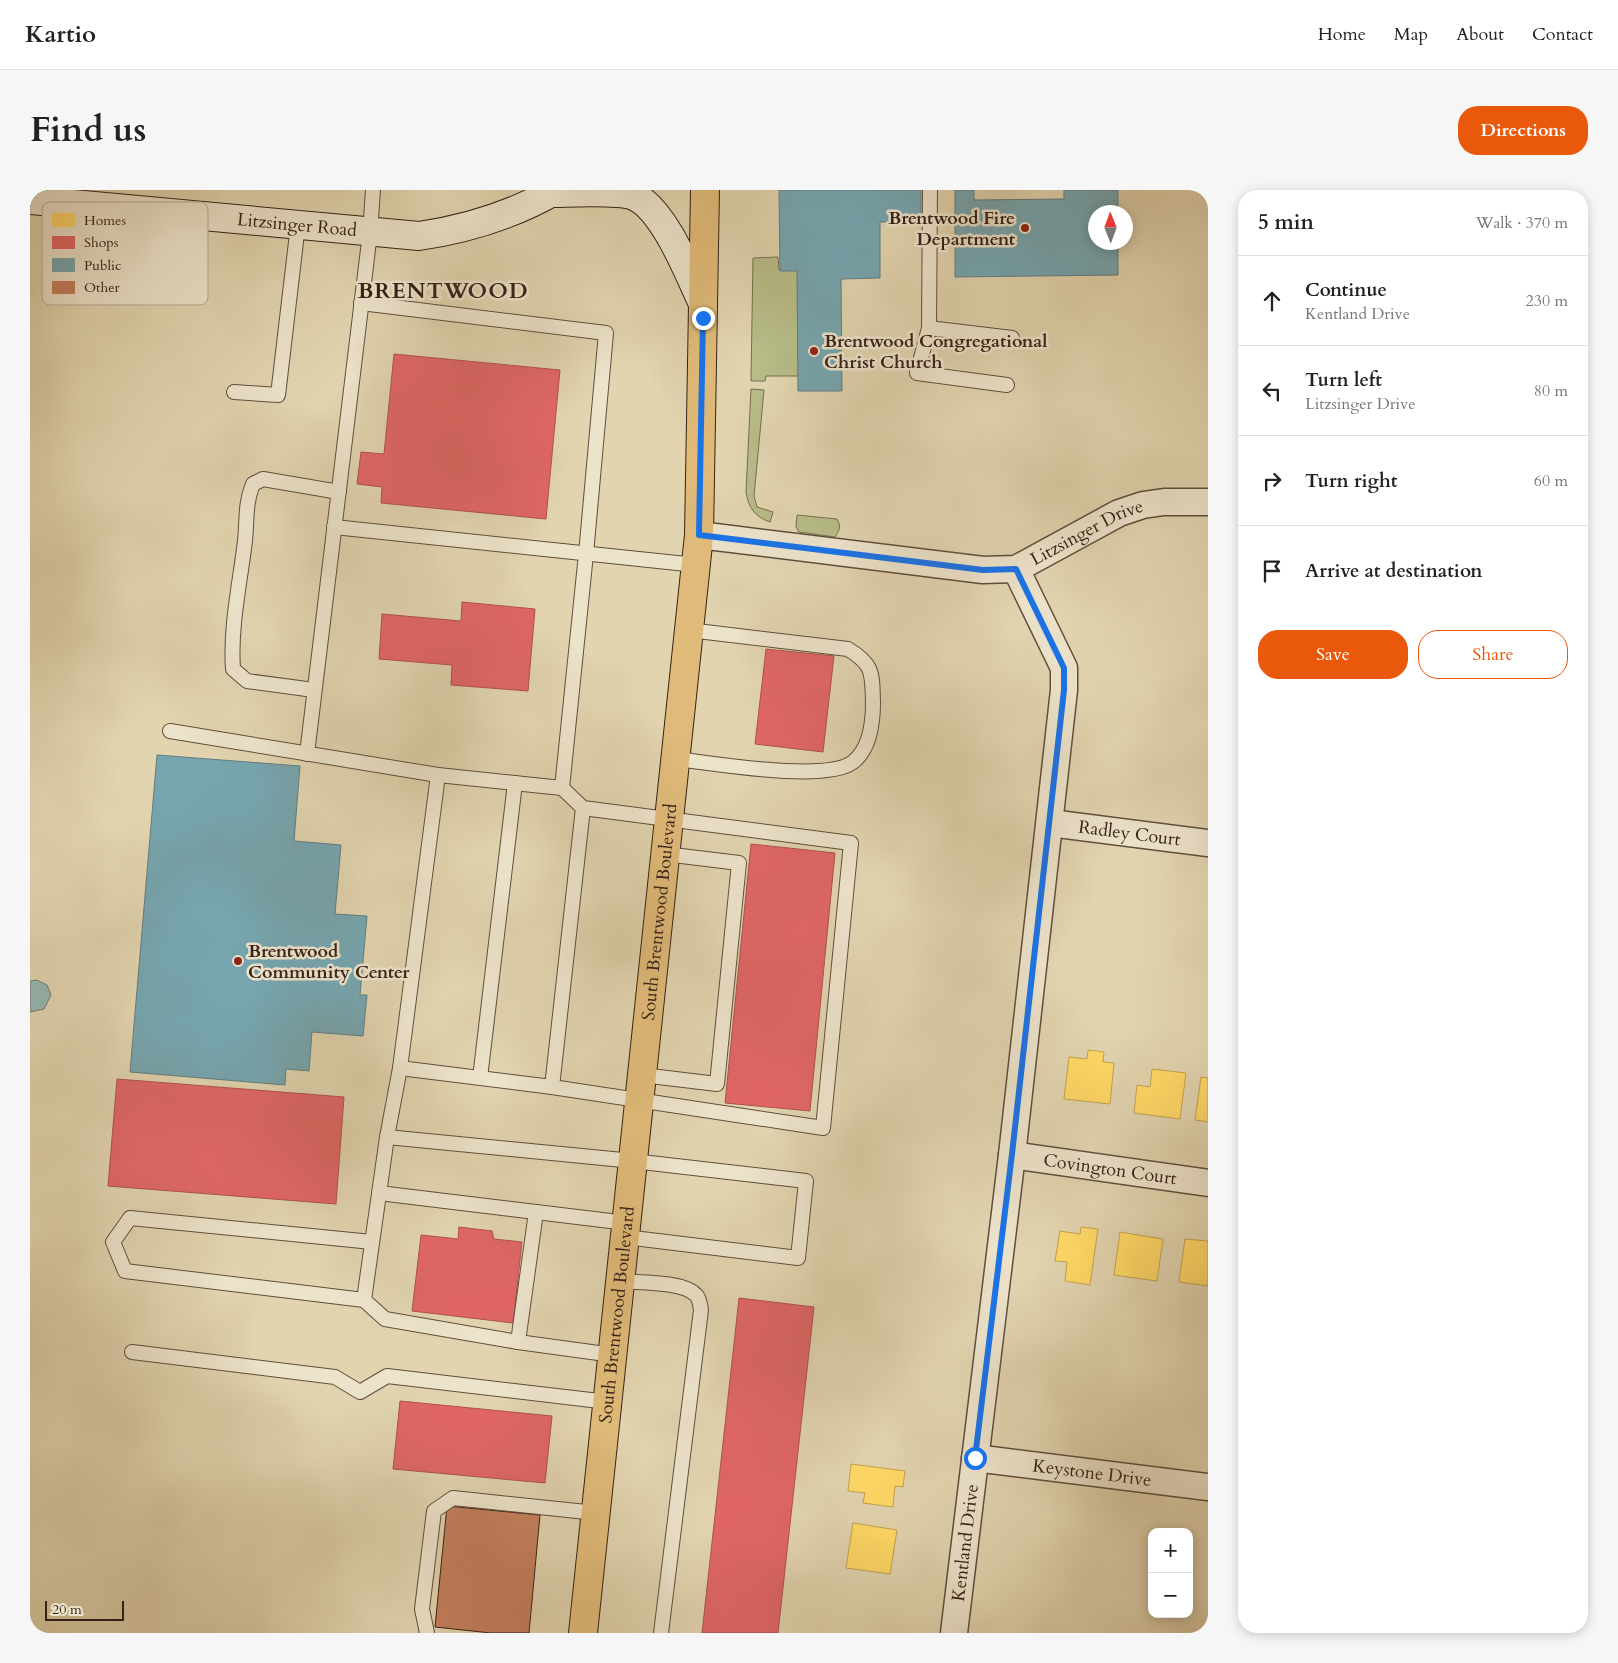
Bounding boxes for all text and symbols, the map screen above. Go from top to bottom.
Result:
text: Kartio [25,18,96,51]
text: Home [1318,22,1366,47]
text: Map [1394,22,1428,47]
text: About [1456,22,1504,47]
text: Contact [1532,22,1593,47]
text: Find us [30,106,146,154]
button: Directions [1458,106,1588,155]
legend [42,202,208,305]
north arrow [1088,205,1133,250]
place label: Brentwood Fire Department [888,206,1016,252]
street label: Litzsinger Road [236,207,358,243]
text: 5 min [1258,208,1314,237]
text: Homes [84,211,126,230]
text: Walk · 370 m [1476,212,1568,234]
marker: Brentwood Fire Department [1019,222,1031,234]
text: Shops [84,233,119,252]
text: Public [84,256,121,275]
district label: BRENTWOOD [357,276,529,306]
text: Continue [1305,277,1387,303]
text: Other [84,278,121,297]
icon: ahead [1258,287,1286,315]
text: 230 m [1526,290,1568,312]
text: Kentland Drive [1305,303,1410,325]
route end [692,307,715,330]
place label: Brentwood Congregational Christ Church [824,329,1047,375]
marker: Brentwood Congregational Christ Church [808,345,820,357]
text: Turn left [1305,367,1382,393]
icon: left [1258,377,1286,405]
text: 80 m [1534,380,1568,402]
text: Litzsinger Drive [1305,393,1415,415]
icon: right [1258,467,1286,495]
text: Turn right [1305,468,1397,494]
text: 60 m [1534,470,1568,492]
street label: Litzsinger Drive [1026,493,1146,572]
icon: arrive [1258,557,1286,585]
text: Arrive at destination [1305,558,1482,584]
button: Save [1258,630,1408,679]
button: Share [1418,630,1568,679]
street label: South Brentwood Boulevard [635,802,683,1022]
street label: Radley Court [1077,814,1182,852]
place label: Brentwood Community Center [248,939,410,985]
marker: Brentwood Community Center [232,955,244,967]
street label: Covington Court [1042,1147,1178,1191]
street label: South Brentwood Boulevard [593,1205,641,1425]
route start [964,1447,987,1470]
street label: Keystone Drive [1031,1453,1153,1492]
street label: Kentland Drive [945,1483,984,1603]
map controls [1148,1528,1193,1618]
button: + [1148,1528,1193,1573]
button: − [1148,1573,1193,1618]
scale bar [45,1598,124,1621]
text: 20 m [52,1600,82,1619]

